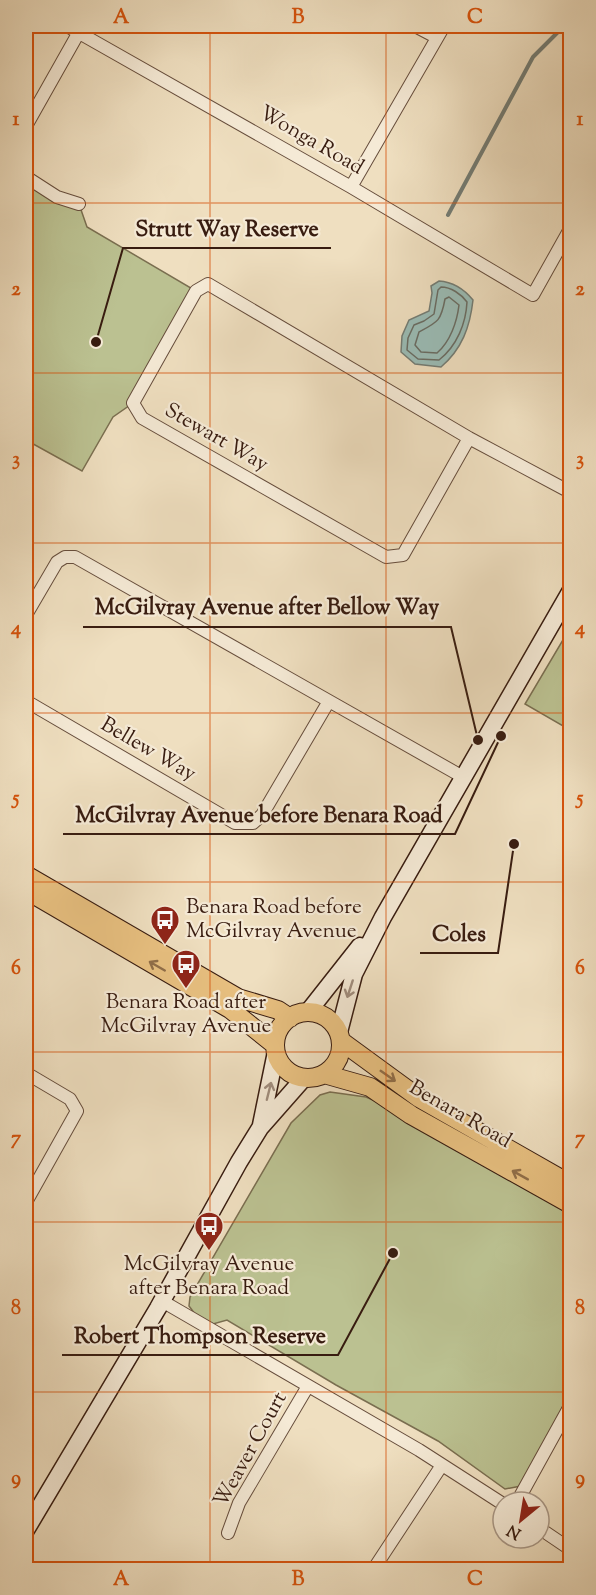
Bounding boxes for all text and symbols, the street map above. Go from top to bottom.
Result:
text: A [113,4,130,33]
text: B [292,4,305,33]
text: C [467,4,483,33]
street label: Wonga Road [253,99,369,183]
text: 1 [13,106,20,135]
text: 1 [577,106,584,135]
callout: Strutt Way Reserve [123,208,331,248]
text: Strutt Way Reserve [135,215,319,247]
text: 2 [11,276,21,305]
text: 2 [575,276,585,305]
street label: Stewart Way [158,396,274,480]
text: 3 [12,446,20,475]
text: 3 [576,446,584,475]
callout: McGilvray Avenue after Bellow Way [83,587,451,627]
text: McGilvray Avenue after Bellow Way [95,593,439,625]
text: 4 [10,615,21,644]
text: 4 [574,615,585,644]
street label: Bellew Way [95,711,202,790]
text: 5 [11,785,20,814]
text: 5 [575,785,584,814]
callout: McGilvray Avenue before Benara Road [63,794,455,834]
text: McGilvray Avenue before Benara Road [75,801,443,833]
place label: Benara Road before McGilvray Avenue [186,893,362,947]
bus stop icon: Benara Road before McGilvray Avenue [149,904,181,946]
callout: Coles [420,913,498,953]
text: Coles [432,920,486,952]
bus stop icon: Benara Road after McGilvray Avenue [170,948,202,990]
text: 6 [11,955,21,984]
text: 6 [575,955,585,984]
one-way arrow [149,960,166,972]
one-way arrow [344,979,355,998]
place label: Benara Road after McGilvray Avenue [101,988,271,1042]
one-way arrow [379,1070,395,1082]
street label: Benara Road [403,1073,517,1157]
one-way arrow [264,1081,276,1100]
text: 7 [11,1125,22,1154]
text: 7 [575,1125,586,1154]
one-way arrow [512,1168,529,1180]
bus stop icon: McGilvray Avenue after Benara Road [193,1210,225,1252]
place label: McGilvray Avenue after Benara Road [124,1250,294,1304]
text: 8 [11,1295,21,1324]
text: 8 [575,1295,585,1324]
callout: Robert Thompson Reserve [62,1315,338,1355]
text: Robert Thompson Reserve [74,1322,326,1354]
street label: Weaver Court [207,1387,295,1513]
text: 9 [11,1465,21,1494]
text: 9 [575,1465,585,1494]
north arrow [491,1490,551,1550]
text: N [503,1518,526,1544]
text: A [113,1566,130,1595]
text: B [292,1566,305,1595]
text: C [467,1566,483,1595]

